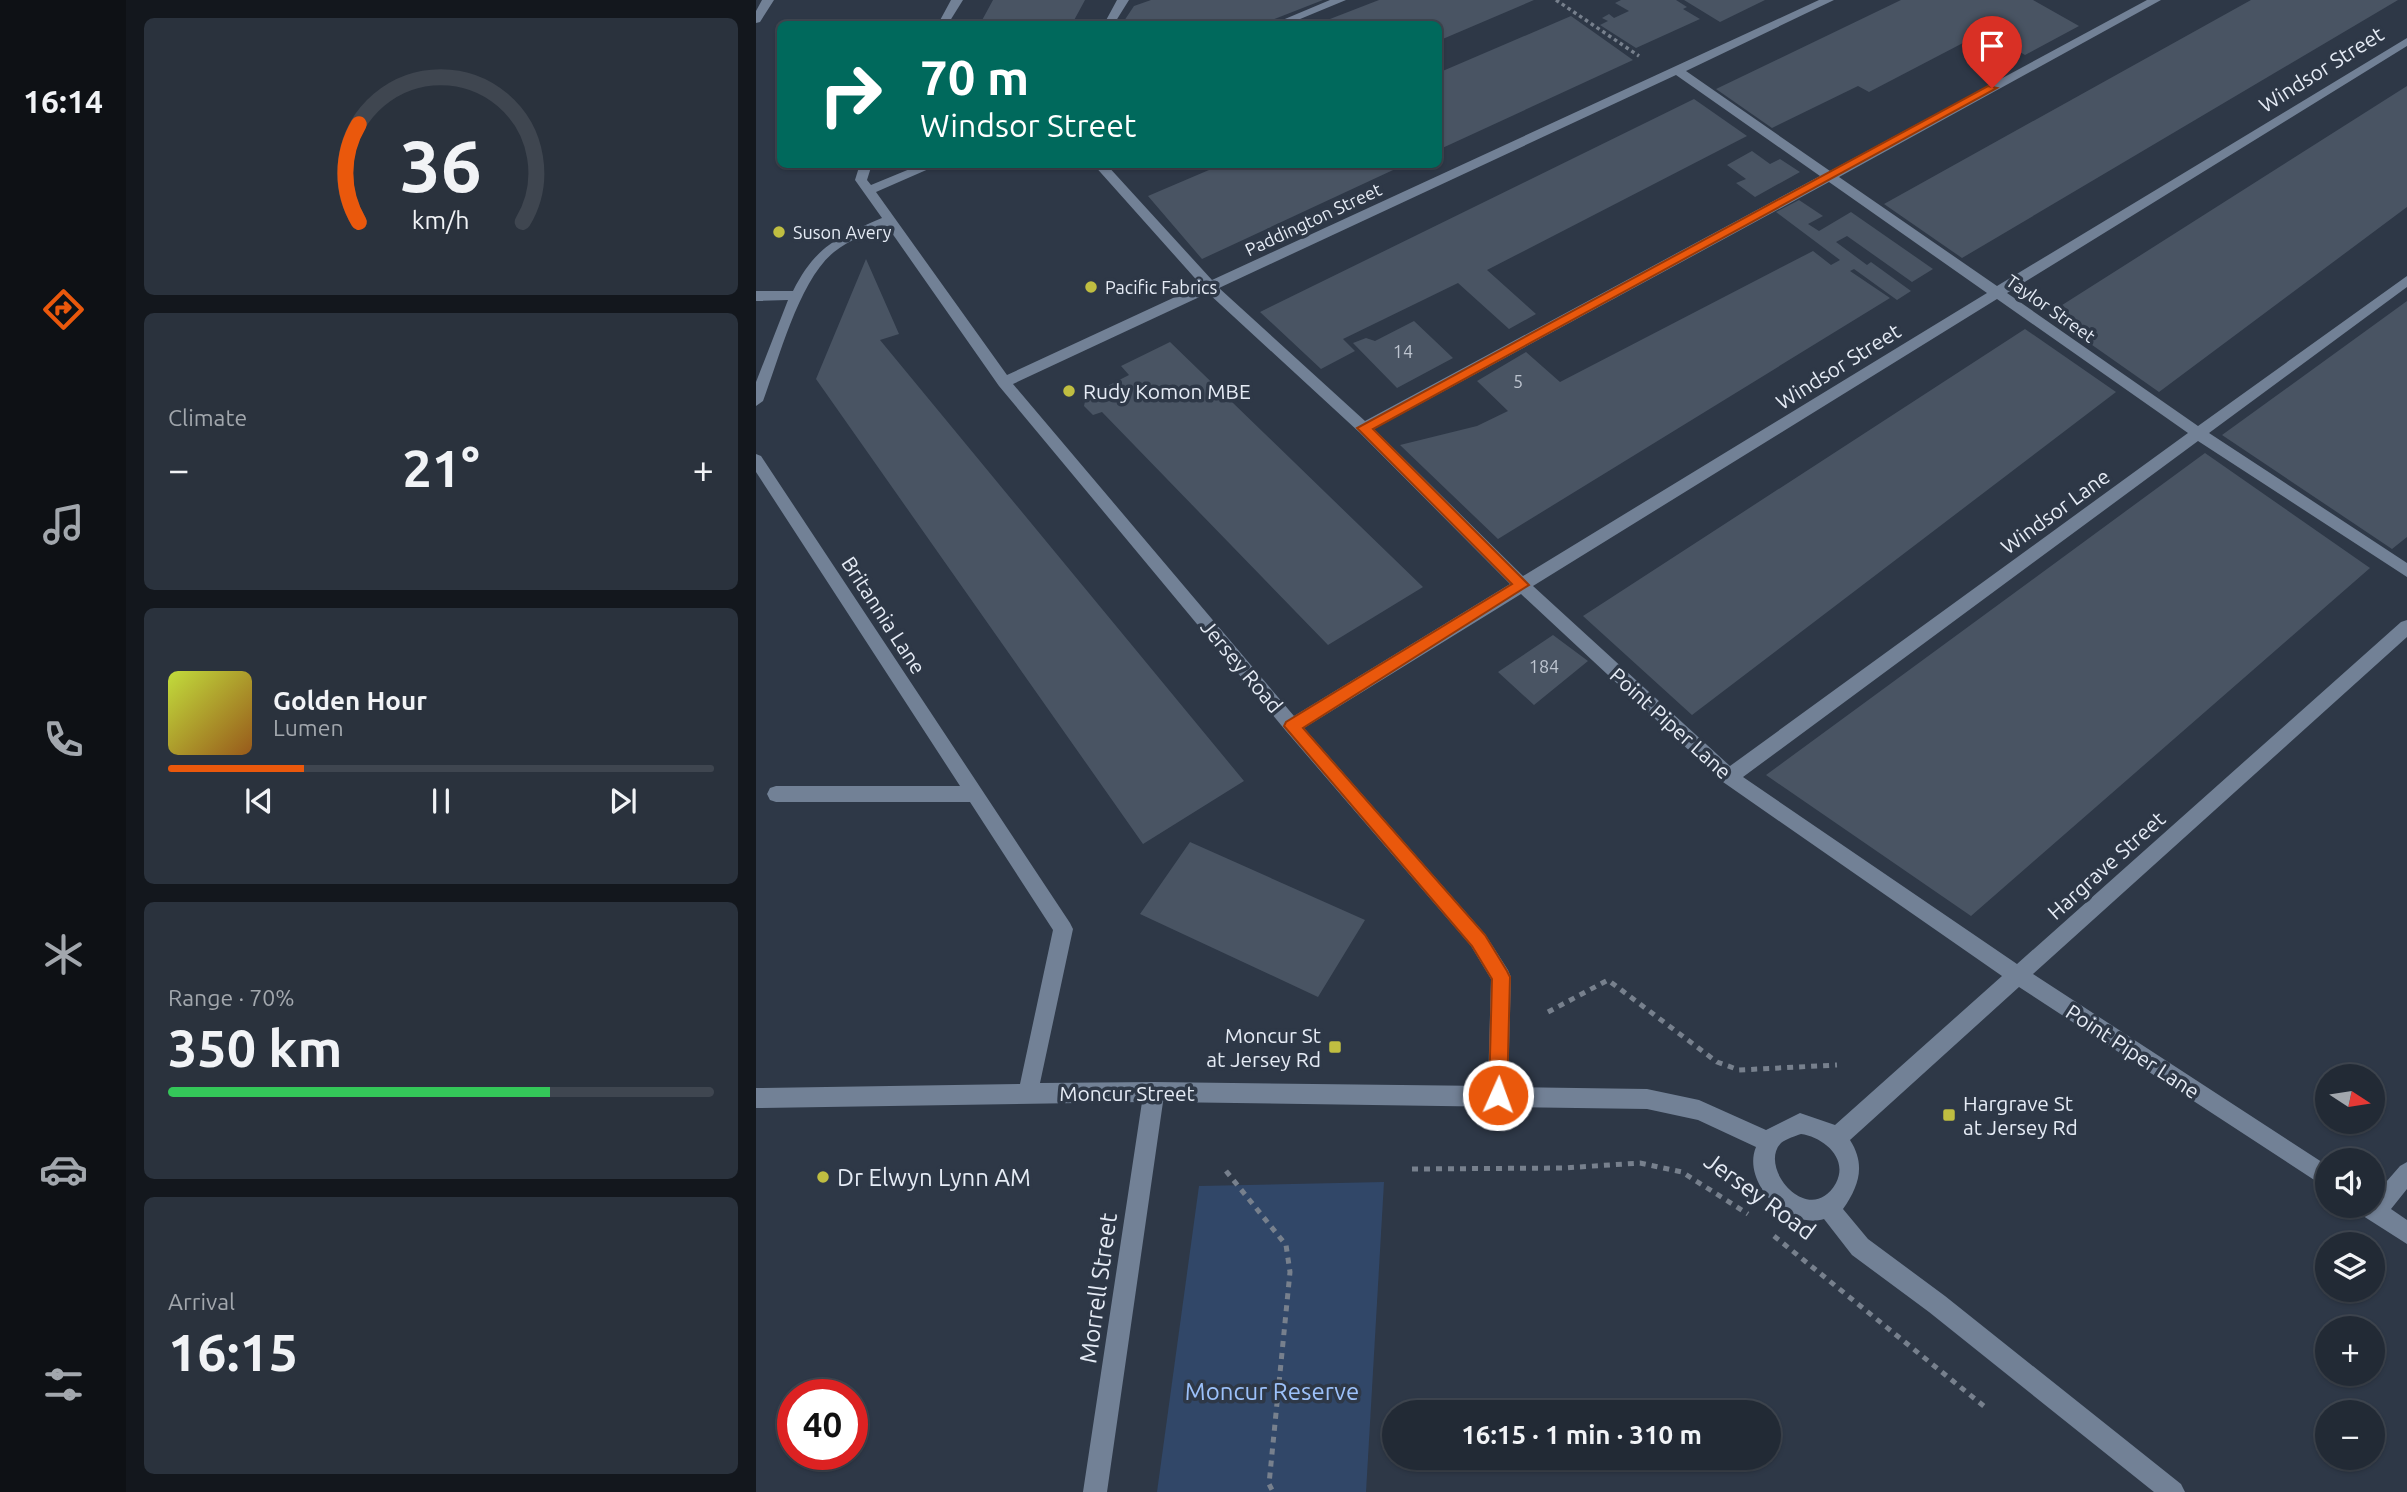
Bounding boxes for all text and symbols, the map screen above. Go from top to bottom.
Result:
pin [1962,16,2022,88]
street label: Windsor Street [2254,21,2388,117]
icon: arrive [1973,27,2011,65]
icon: right [805,49,896,140]
text: 70 m [920,49,1029,104]
text: 16:14 [23,83,103,119]
text: Windsor Street [920,107,1136,143]
text: 36 [400,125,482,207]
street label: Paddington Street [1242,179,1384,259]
text: km/h [412,206,470,234]
place label: Suson Avery [793,222,892,242]
marker: Suson Avery [771,224,787,240]
street label: Taylor Street [2003,270,2099,346]
place label: Pacific Fabrics [1105,277,1217,297]
marker: Pacific Fabrics [1083,279,1099,295]
icon: directions [39,285,88,334]
street label: Windsor Street [1771,318,1905,414]
house number: 14 [1393,341,1413,361]
house number: 5 [1513,371,1523,391]
place label: Rudy Komon MBE [1083,379,1251,403]
marker: Rudy Komon MBE [1061,383,1077,399]
text: Climate [168,405,247,430]
text: 21° [402,439,480,497]
text: − [168,448,189,490]
text: + [693,448,714,490]
street label: Windsor Lane [1996,464,2114,558]
icon: music [39,500,88,549]
street label: Britannia Lane [837,552,931,678]
street label: Jersey Road [1196,615,1288,717]
house number: 184 [1529,656,1559,676]
street label: Point Piper Lane [1606,663,1736,783]
text: Golden Hour [273,686,427,715]
icon: phone [39,715,88,764]
text: Lumen [273,715,344,740]
icon: previous [240,782,278,820]
icon: pause [422,782,460,820]
icon: next [604,782,642,820]
street label: Hargrave Street [2042,806,2170,924]
icon: climate [39,930,88,979]
text: Range · 70% [168,985,295,1010]
street label: Point Piper Lane [2062,999,2204,1103]
text: 350 km [168,1019,342,1077]
place label: Moncur St at Jersey Rd [1206,1023,1321,1071]
marker: Moncur St at Jersey Rd [1327,1039,1343,1055]
position arrow [1461,1058,1535,1132]
north arrow [2315,1064,2385,1134]
map controls [2315,1064,2385,1470]
street label: Moncur Street [1059,1081,1195,1105]
place label: Hargrave St at Jersey Rd [1963,1091,2078,1139]
marker: Hargrave St at Jersey Rd [1941,1107,1957,1123]
icon: car [39,1145,88,1194]
street label: Jersey Road [1699,1147,1821,1245]
button: sound [2315,1148,2385,1218]
place label: Dr Elwyn Lynn AM [837,1164,1031,1191]
marker: Dr Elwyn Lynn AM [815,1169,831,1185]
street label: Morrell Street [1074,1211,1122,1365]
button: layers [2315,1232,2385,1302]
text: Arrival [168,1289,235,1314]
button: + [2315,1316,2385,1386]
text: 16:15 [168,1323,298,1381]
icon: filters [39,1360,88,1409]
park label: Moncur Reserve [1185,1378,1359,1405]
speed limit sign: 40 [777,1379,868,1470]
button: − [2315,1400,2385,1470]
text: 16:15 · 1 min · 310 m [1461,1420,1702,1449]

